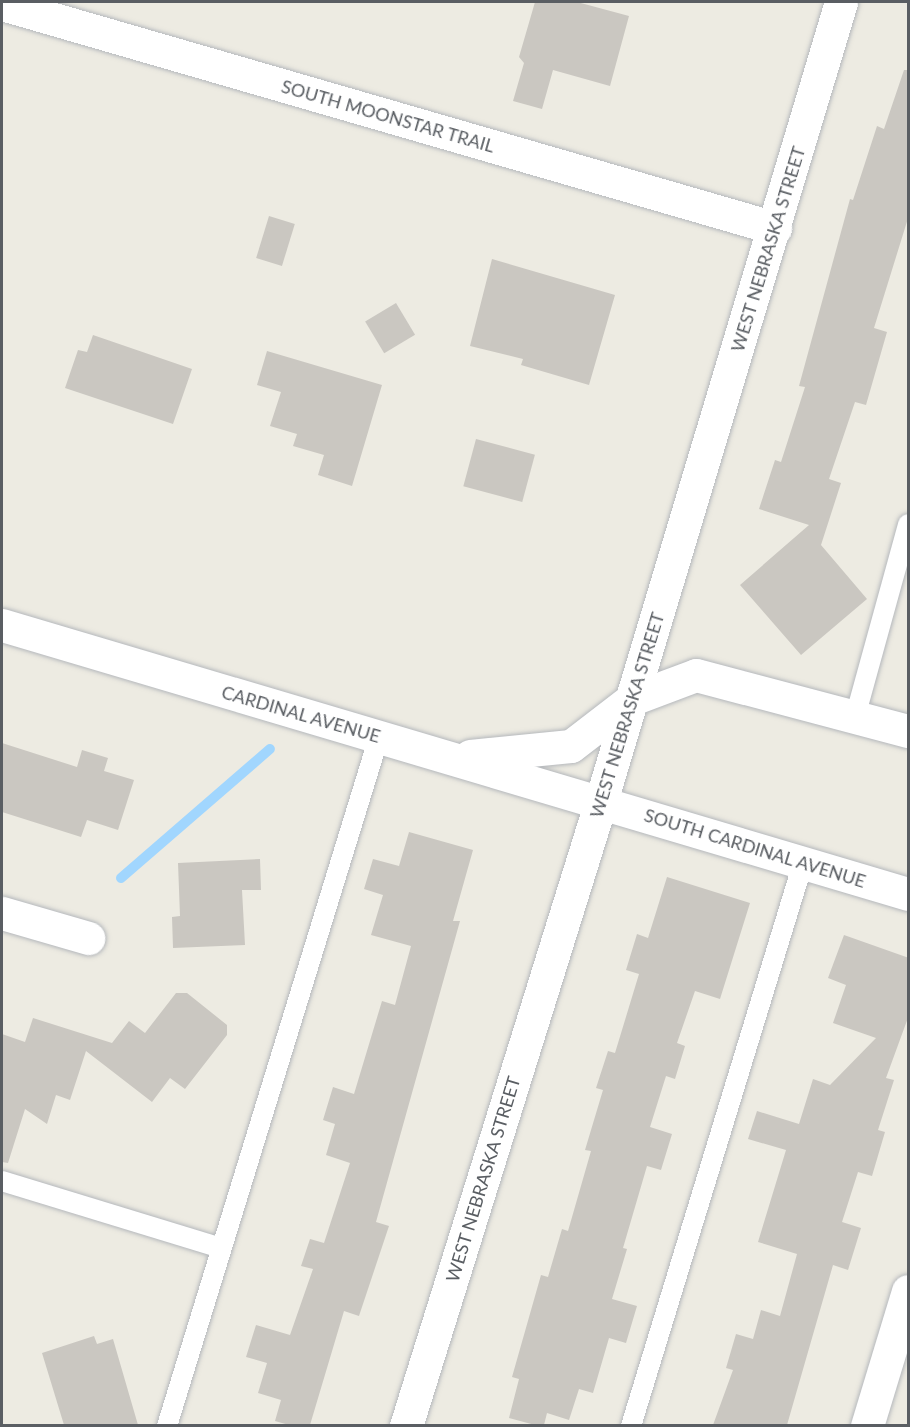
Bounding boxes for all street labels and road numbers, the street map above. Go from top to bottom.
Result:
street label: SOUTH MOONSTAR TRAIL [279,75,497,157]
street label: WEST NEBRASKA STREET [726,143,810,355]
street label: WEST NEBRASKA STREET [585,609,669,821]
street label: CARDINAL AVENUE [219,681,383,747]
street label: SOUTH CARDINAL AVENUE [641,804,869,892]
street label: WEST NEBRASKA STREET [441,1073,525,1285]

